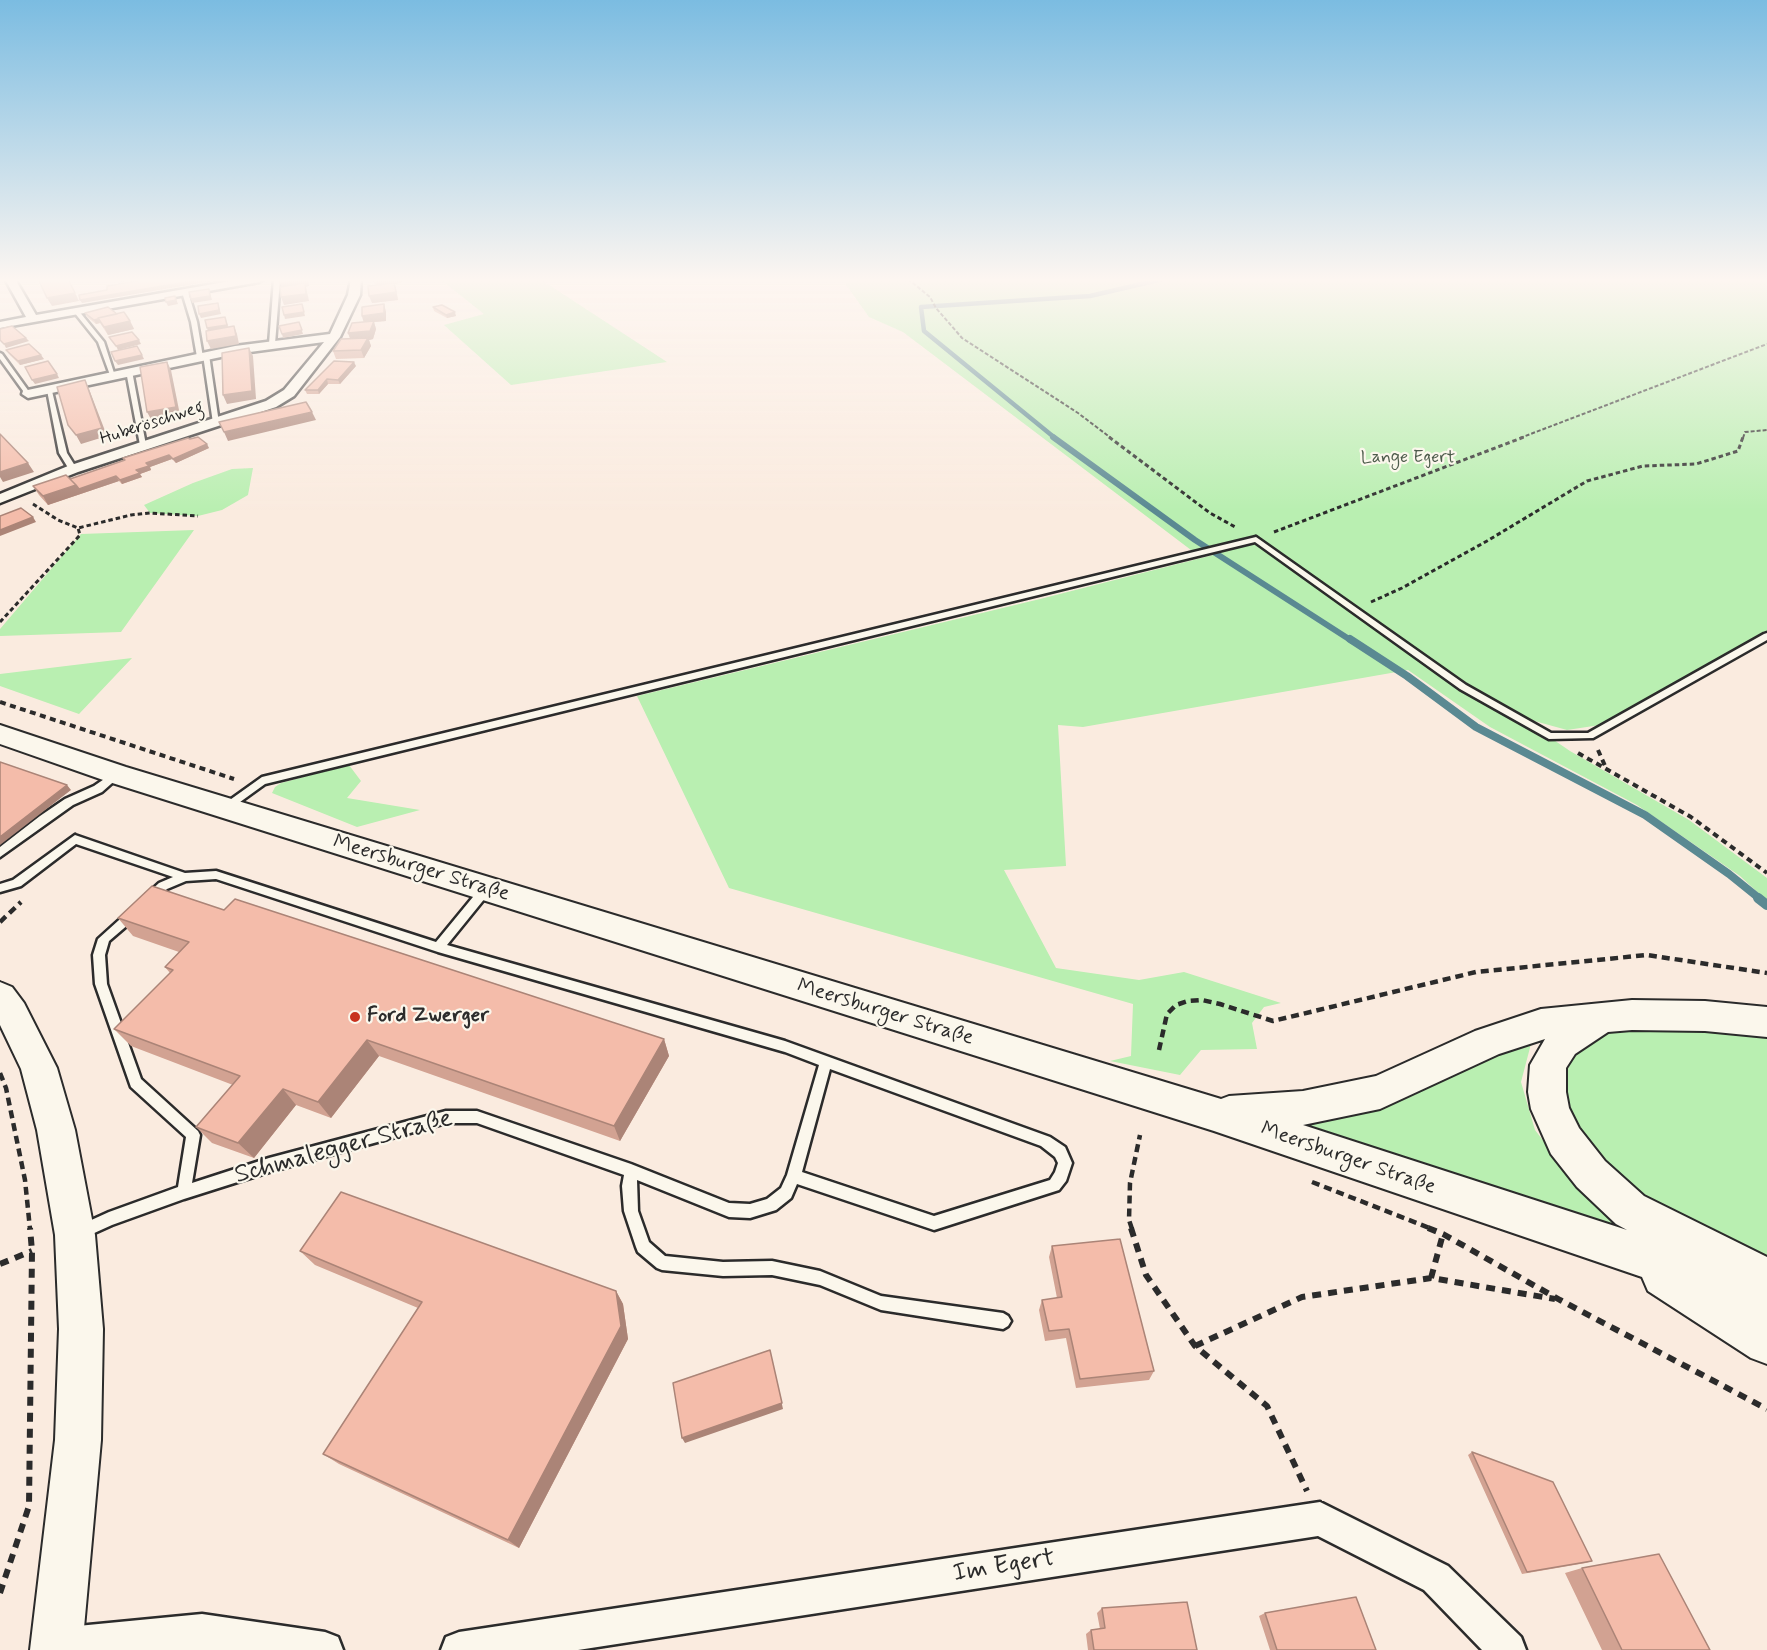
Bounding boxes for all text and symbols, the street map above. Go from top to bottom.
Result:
street label: Huberöschweg [97,397,207,451]
park label: Lange Egert [1361,447,1455,469]
street label: Meersburger Straße [330,830,512,908]
street label: Meersburger Straße [794,974,976,1052]
place label: Ford Zwerger [367,1004,489,1030]
marker: Ford Zwerger [348,1010,362,1024]
street label: Schmalegger Straße [232,1104,456,1192]
street label: Meersburger Straße [1257,1117,1439,1201]
street label: Im Egert [951,1544,1057,1590]

